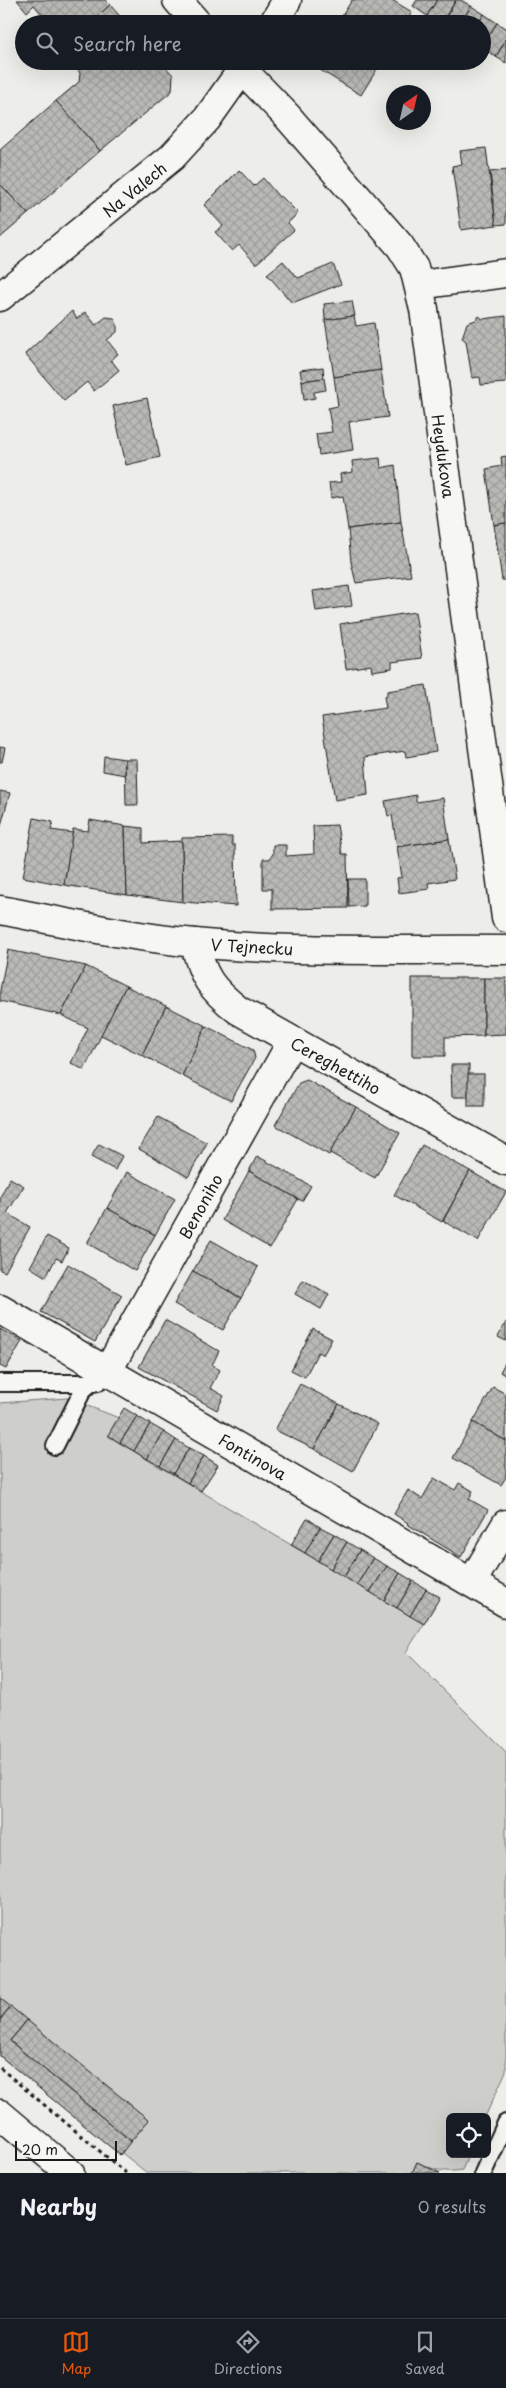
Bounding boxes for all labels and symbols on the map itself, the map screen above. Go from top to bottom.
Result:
north arrow [386,85,431,130]
street label: Na Valech [97,156,171,222]
street label: Heydukova [426,413,462,500]
street label: V Tejnecku [210,932,294,960]
street label: Cereghettiho [287,1030,385,1100]
street label: Benoniho [172,1169,228,1243]
street label: Fontinova [214,1427,292,1485]
scale bar [15,2138,118,2161]

